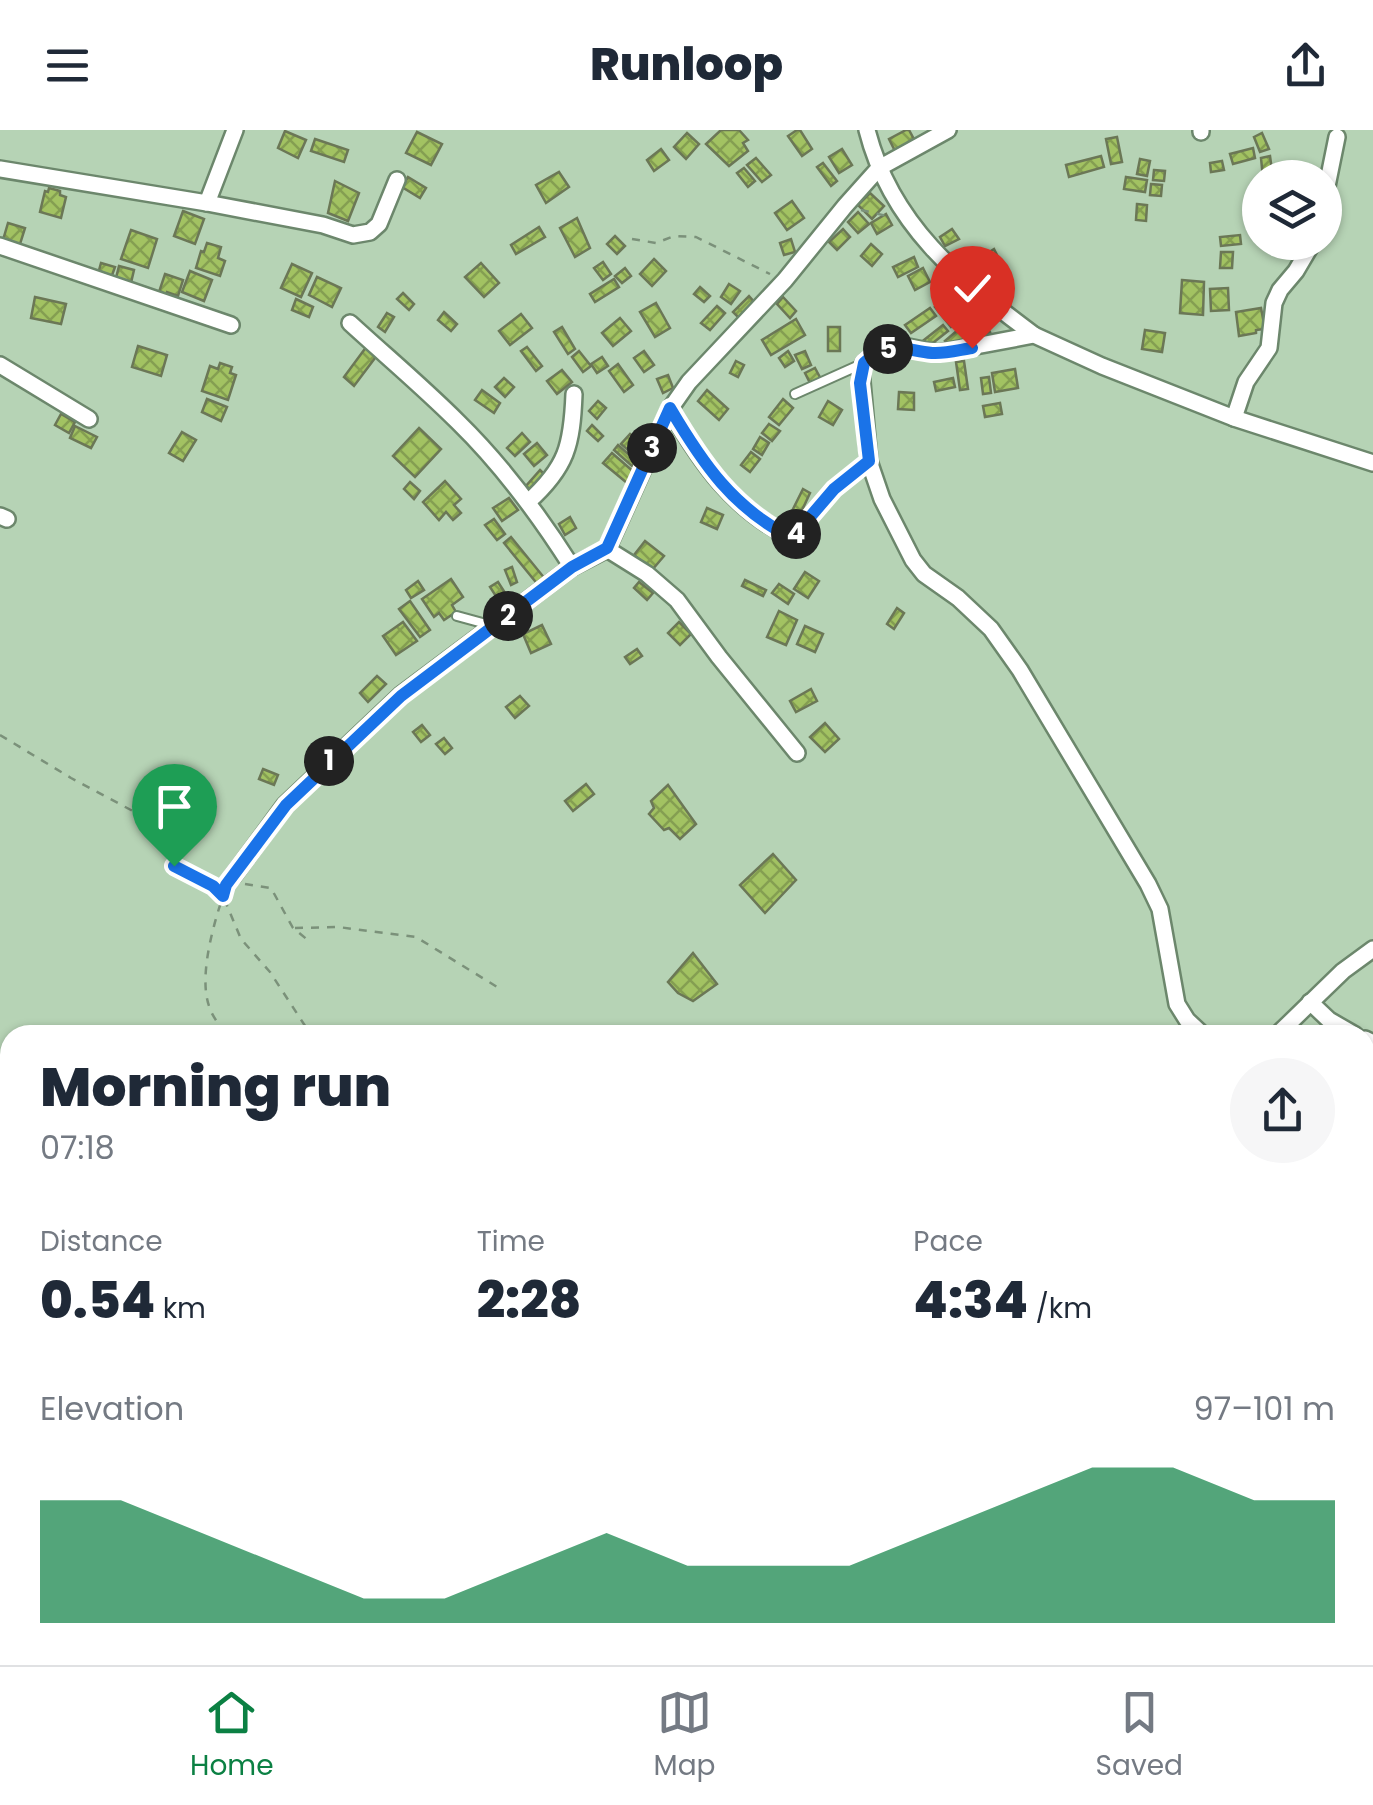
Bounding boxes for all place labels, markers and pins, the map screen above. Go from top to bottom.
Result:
pin [930,246,1015,349]
pin: 5 [863,324,913,374]
pin: 3 [627,423,677,473]
pin: 4 [771,509,821,559]
pin: 2 [483,591,533,641]
pin: 1 [304,736,354,786]
pin [132,764,217,867]

